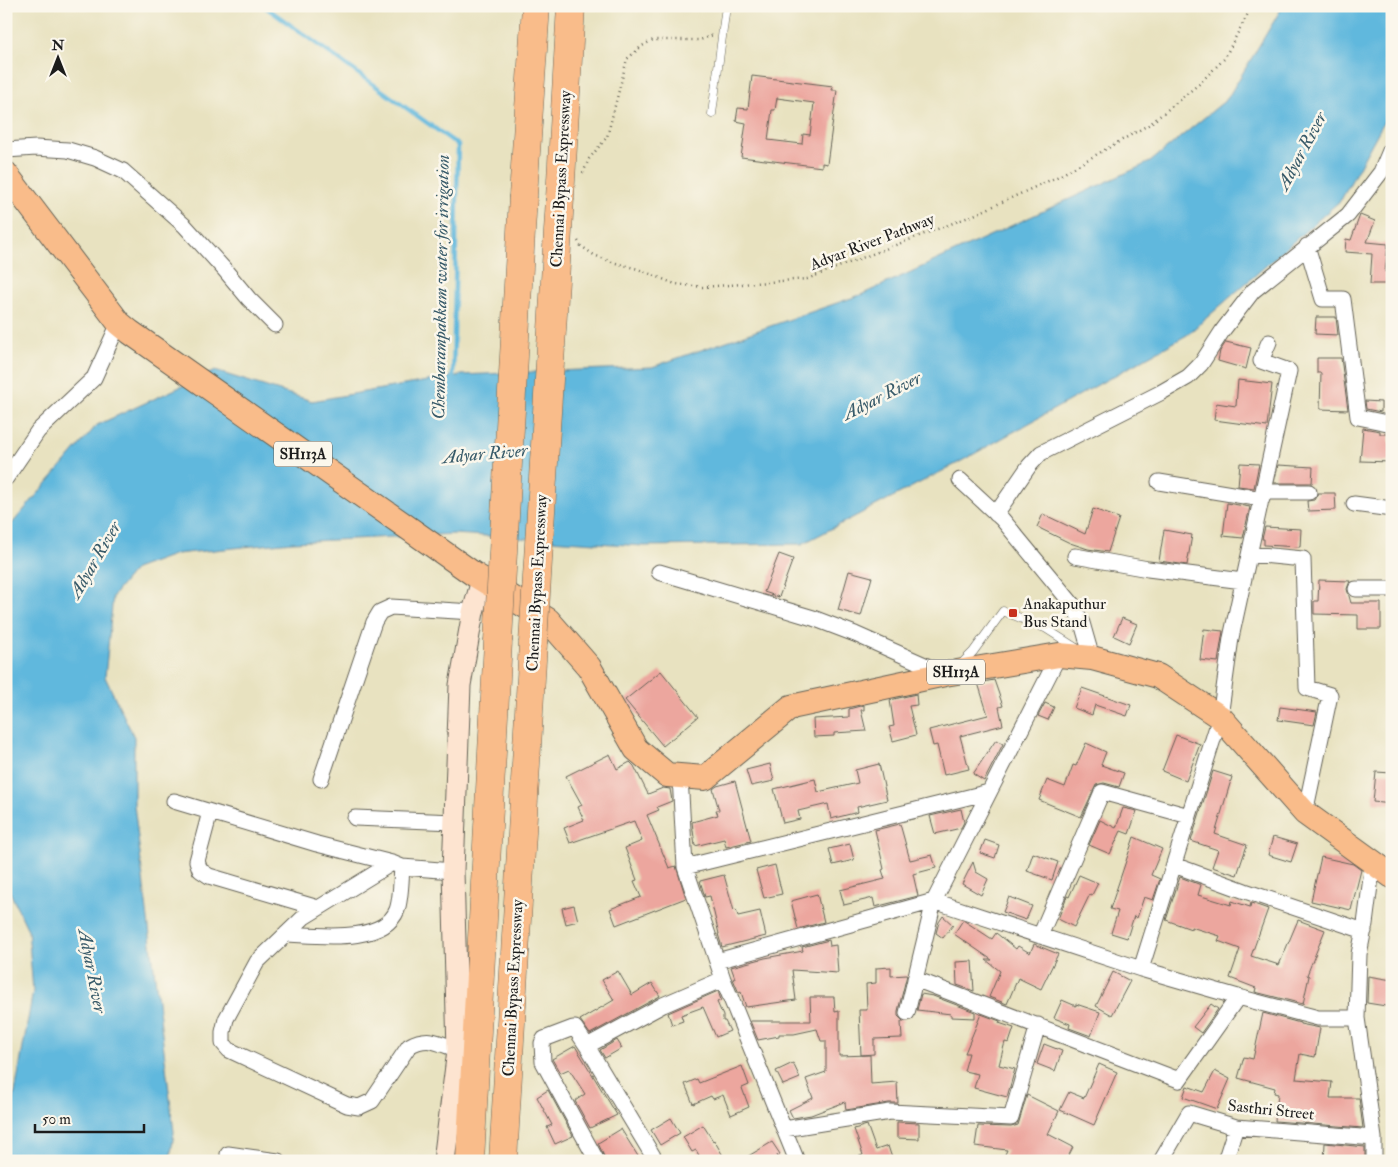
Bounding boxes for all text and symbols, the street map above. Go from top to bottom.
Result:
north arrow [32,32,82,82]
text: N [51,37,65,54]
street label: Chennai Bypass Expressway [546,89,577,268]
water label: Adyar River [1271,107,1333,196]
water label: Chembarampakkam water for irrigation [427,154,455,420]
street label: Adyar River Pathway [806,209,938,275]
water label: Adyar River [837,366,926,426]
water label: Adyar River [440,439,530,469]
road number: SH113A [274,442,332,466]
street label: Chennai Bypass Expressway [522,493,553,672]
water label: Adyar River [63,516,127,604]
place label: Anakaputhur Bus Stand [1022,594,1106,632]
marker: Anakaputhur Bus Stand [1007,607,1019,619]
road number: SH113A [927,660,985,684]
street label: Chennai Bypass Expressway [498,898,529,1077]
water label: Adyar River [72,925,112,1016]
street label: Sasthri Street [1227,1096,1315,1124]
scale bar [35,1102,144,1134]
text: 50 m [42,1110,71,1129]

